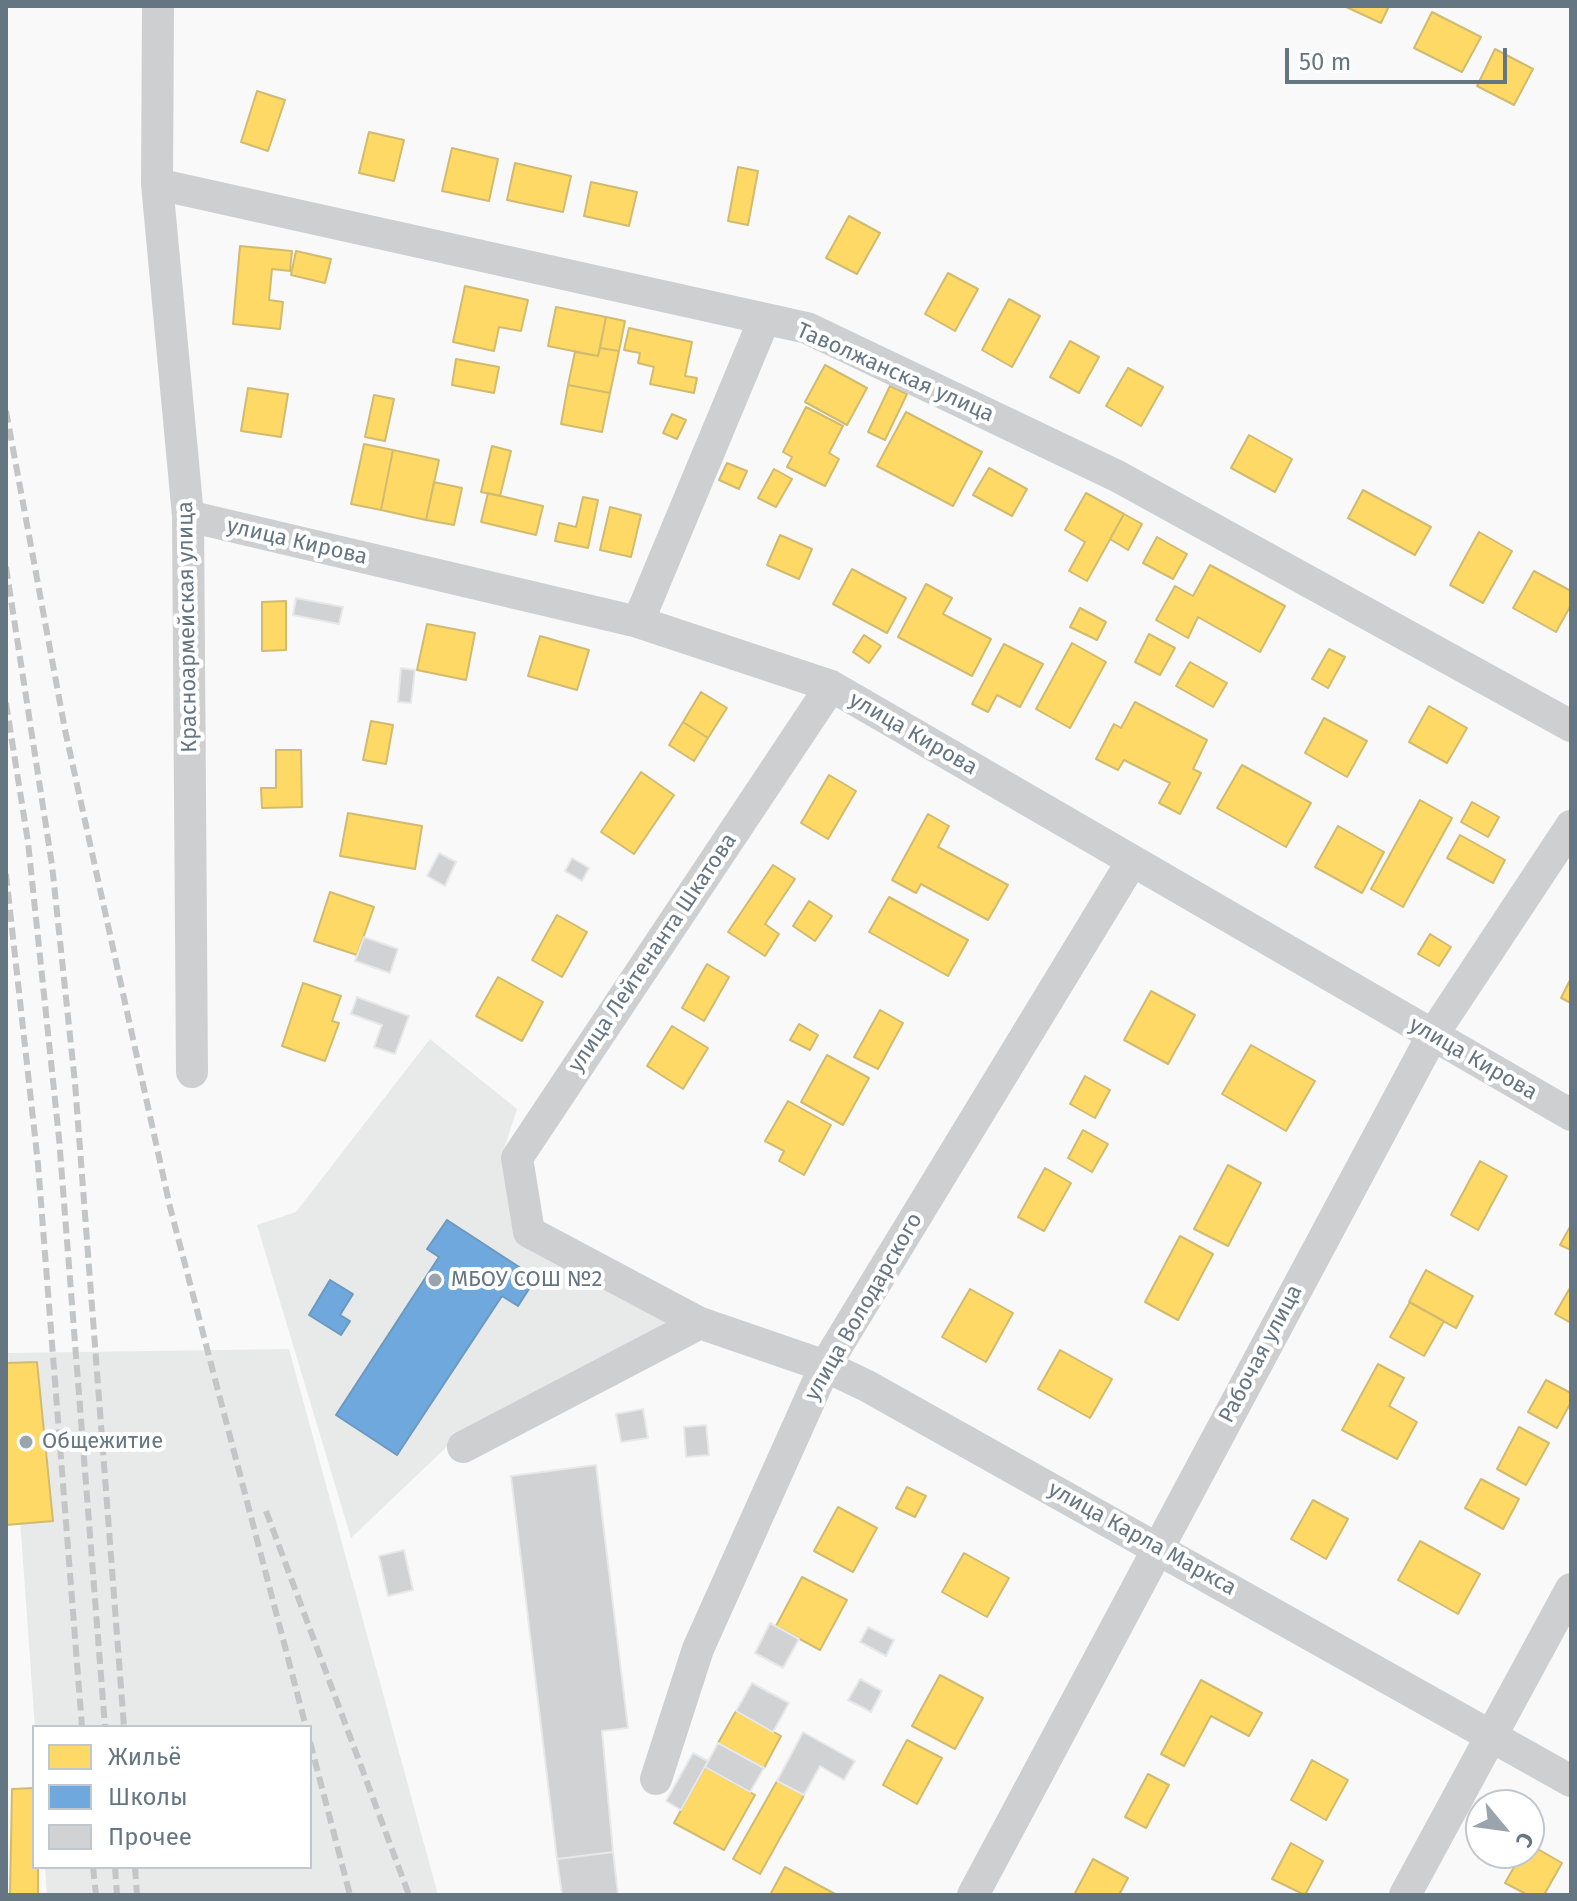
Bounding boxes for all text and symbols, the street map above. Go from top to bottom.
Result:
scale bar [1289,32,1511,82]
text: 50 m [1299,48,1351,76]
street label: Таволжанская улица [792,318,998,428]
street label: Красноармейская улица [173,501,203,753]
street label: улица Кирова [224,513,370,571]
street label: улица Кирова [844,687,982,781]
street label: улица Лейтенанта Шкатова [563,829,743,1077]
street label: улица Кирова [1404,1012,1542,1106]
street label: улица Володарского [800,1209,928,1405]
place label: МБОУ СОШ №2 [451,1267,602,1293]
marker: МБОУ СОШ №2 [426,1271,444,1289]
street label: Рабочая улица [1214,1280,1308,1428]
place label: Общежитие [42,1429,163,1455]
marker: Общежитие [17,1433,35,1451]
street label: улица Карла Маркса [1043,1476,1241,1602]
legend [32,1725,312,1869]
text: Жильё [108,1743,181,1771]
text: Школы [108,1783,188,1811]
north arrow [1465,1789,1545,1869]
text: Прочее [108,1823,192,1851]
text: С [1510,1828,1540,1852]

